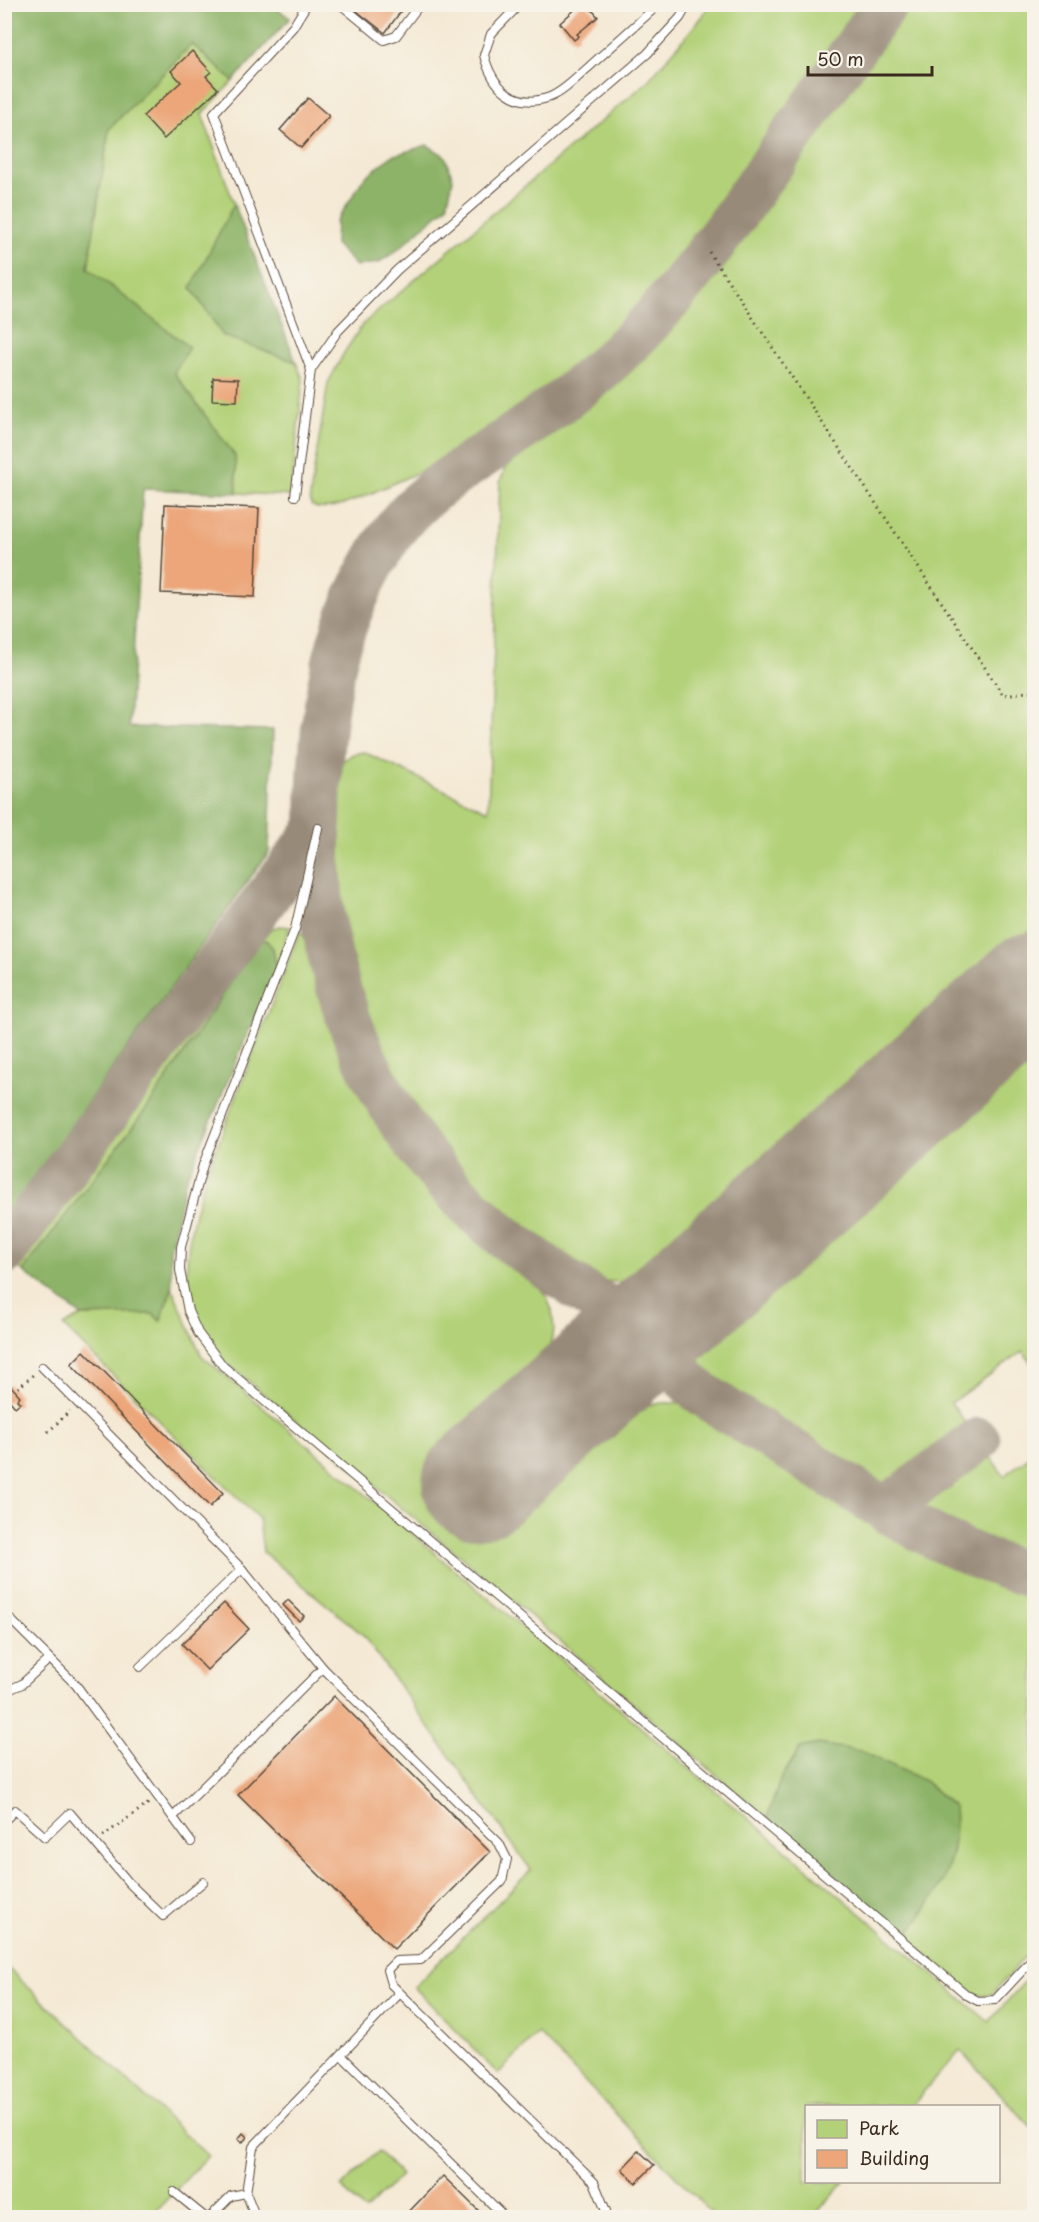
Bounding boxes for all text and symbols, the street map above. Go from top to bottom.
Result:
scale bar [808,39,932,77]
text: 50 m [817,45,864,72]
legend [805,2105,1000,2183]
text: Park [859,2114,899,2141]
text: Building [859,2144,929,2171]

